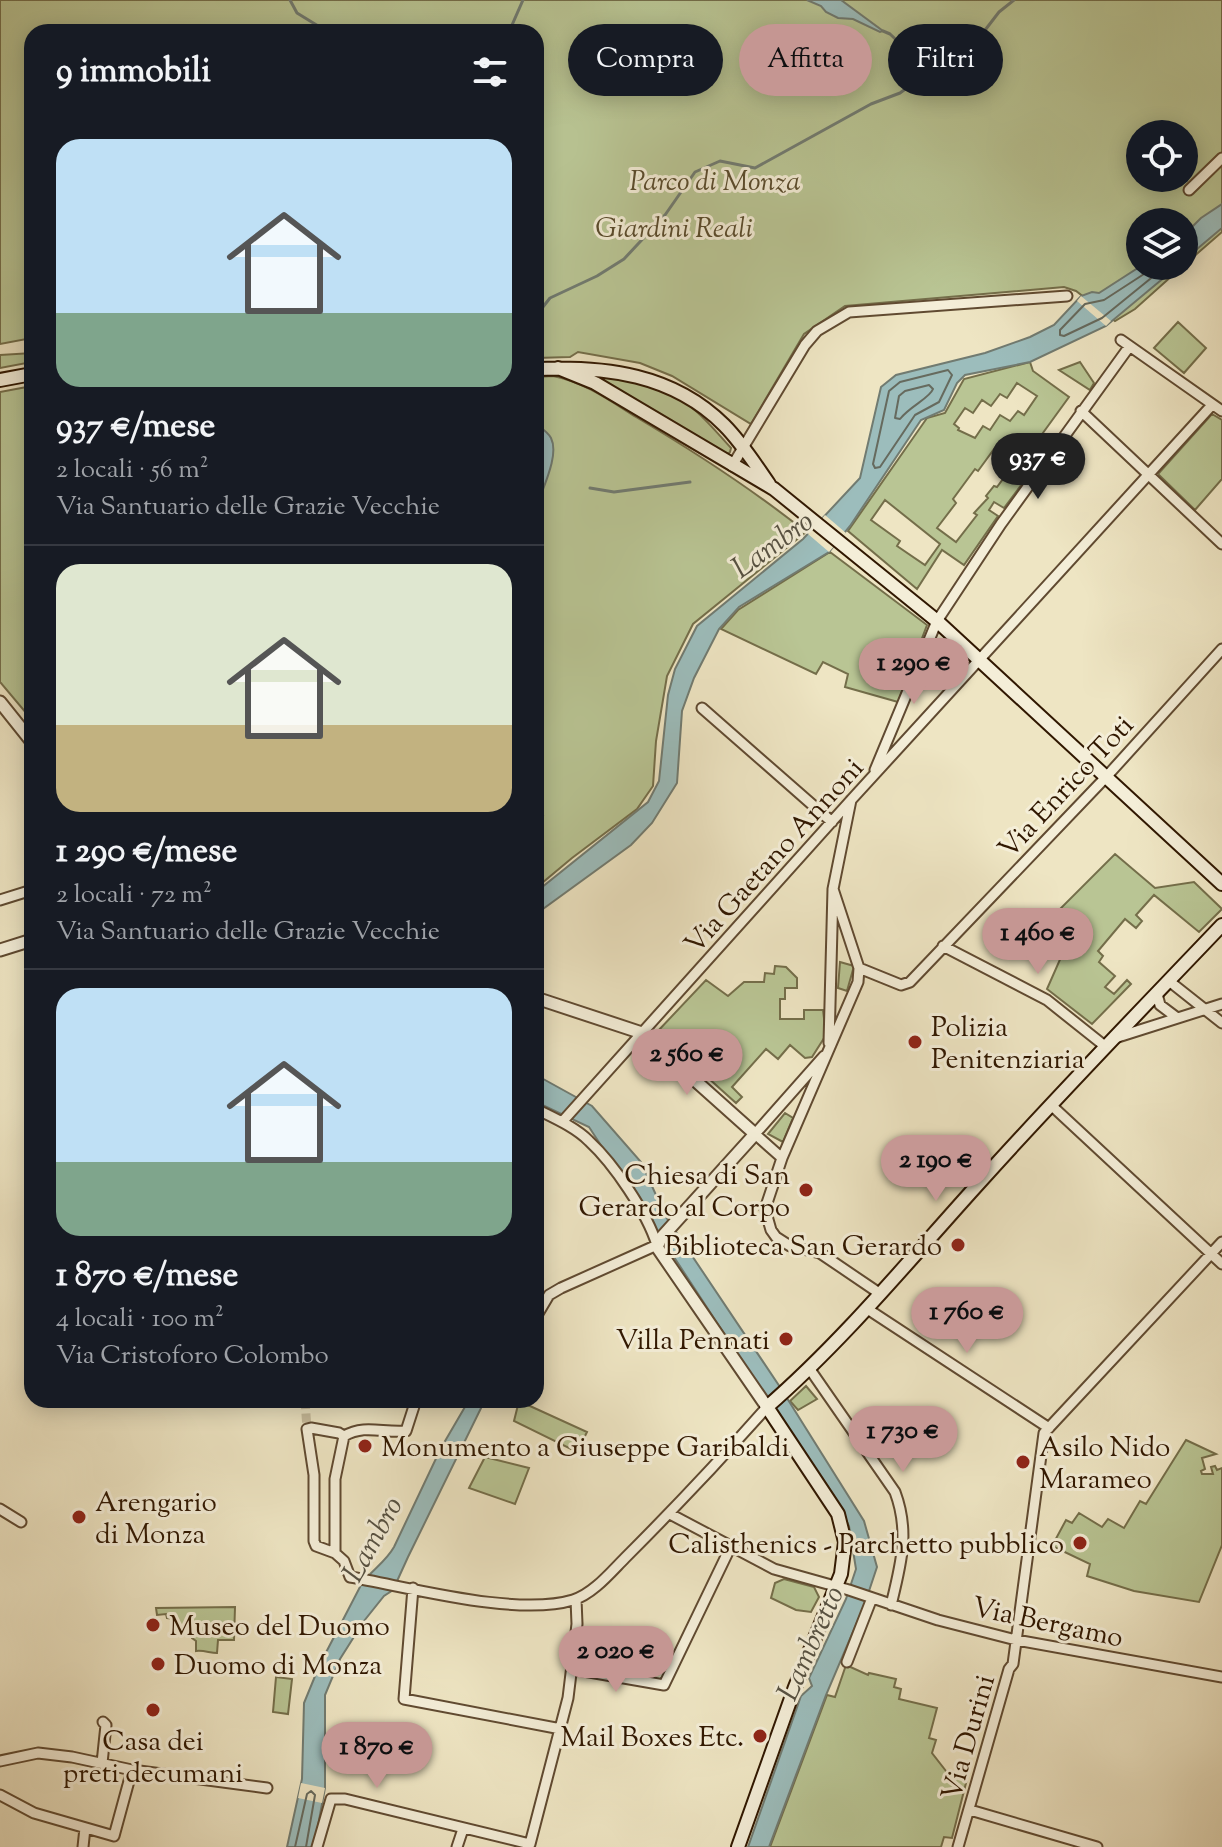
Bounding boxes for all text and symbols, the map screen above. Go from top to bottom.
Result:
chip: Compra [568,24,723,96]
chip: Affitta [739,24,872,96]
chip: Filtri [888,24,1003,96]
text: 9 immobili [56,48,211,97]
icon: filters [468,50,512,94]
map controls [1126,120,1198,280]
button: locate [1126,120,1198,192]
park label: Parco di Monza [629,163,801,203]
icon: home [212,191,356,335]
button: layers [1126,208,1198,280]
park label: Giardini Reali [595,210,753,250]
text: 937 €/mese [56,403,215,452]
pin: 937 € [982,433,1094,501]
text: 937 € [1009,440,1067,477]
text: 2 locali · 56 m² [56,452,209,489]
text: Via Santuario delle Grazie Vecchie [56,489,440,526]
water label: Lambro [724,502,823,591]
icon: home [212,616,356,760]
pin: 1 290 € [840,638,988,706]
text: 1 290 € [877,645,951,682]
street label: Via Enrico Toti [990,707,1144,869]
street label: Via Gaetano Annoni [676,750,874,964]
text: 1 290 €/mese [56,828,237,877]
text: 2 locali · 72 m² [56,877,212,914]
pin: 1 460 € [964,908,1112,976]
text: Via Santuario delle Grazie Vecchie [56,914,440,951]
text: 1 460 € [1000,915,1076,952]
place label: Polizia Penitenziaria [931,1009,1085,1081]
pin: 2 560 € [613,1029,761,1097]
marker: Polizia Penitenziaria [906,1033,924,1051]
text: 2 560 € [650,1036,724,1073]
icon: home [212,1040,356,1184]
pin: 2 190 € [862,1135,1010,1203]
text: 2 190 € [899,1142,973,1179]
place label: Chiesa di San Gerardo al Corpo [579,1157,790,1229]
marker: Chiesa di San Gerardo al Corpo [797,1181,815,1199]
place label: Biblioteca San Gerardo [664,1228,942,1268]
marker: Biblioteca San Gerardo [949,1236,967,1254]
text: 1 870 €/mese [56,1252,238,1301]
pin: 1 760 € [893,1287,1041,1355]
text: 1 760 € [929,1294,1005,1331]
text: 4 locali · 100 m² [56,1301,224,1338]
place label: Villa Pennati [616,1322,770,1362]
marker: Villa Pennati [777,1330,795,1348]
text: Via Cristoforo Colombo [56,1338,329,1375]
pin: 1 730 € [829,1406,977,1474]
text: 1 730 € [867,1413,939,1450]
place label: Monumento a Giuseppe Garibaldi [381,1429,790,1469]
place label: Asilo Nido Marameo [1039,1429,1170,1501]
marker: Monumento a Giuseppe Garibaldi [356,1437,374,1455]
marker: Asilo Nido Marameo [1014,1453,1032,1471]
place label: Arengario di Monza [95,1484,217,1556]
water label: Lambro [333,1489,415,1591]
marker: Arengario di Monza [70,1508,88,1526]
place label: Calisthenics - Parchetto pubblico [668,1526,1064,1566]
marker: Calisthenics - Parchetto pubblico [1071,1534,1089,1552]
water label: Lambretto [768,1580,857,1708]
street label: Via Bergamo [968,1588,1127,1659]
place label: Museo del Duomo [169,1608,390,1648]
marker: Museo del Duomo [144,1616,162,1634]
pin: 2 020 € [542,1626,690,1694]
text: 2 020 € [577,1633,655,1670]
place label: Duomo di Monza [174,1647,382,1687]
marker: Duomo di Monza [149,1655,167,1673]
street label: Via Durini [933,1670,1007,1805]
marker: Casa dei preti decumani [144,1701,162,1719]
place label: Mail Boxes Etc. [560,1719,744,1759]
pin: 1 870 € [303,1722,451,1790]
place label: Casa dei preti decumani [63,1723,243,1795]
marker: Mail Boxes Etc. [751,1727,769,1745]
text: 1 870 € [339,1729,415,1766]

